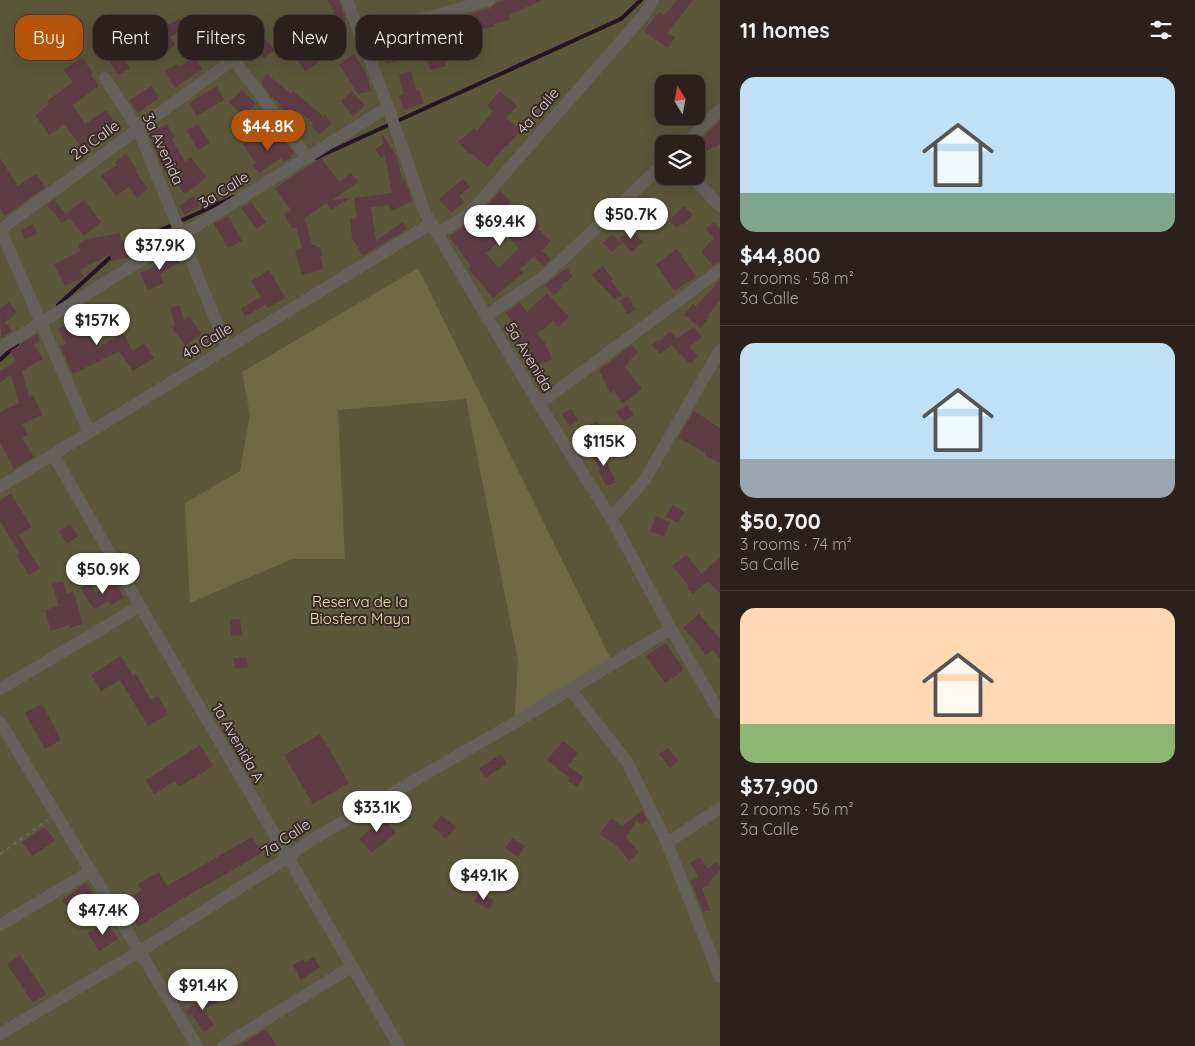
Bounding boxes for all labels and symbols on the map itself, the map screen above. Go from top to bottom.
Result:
north arrow [655,75,705,125]
street label: 4a Calle [512,84,563,138]
street label: 3a Avenida [139,110,188,188]
pin: $44.8K [227,110,309,152]
street label: 2a Calle [67,116,123,164]
street label: 3a Calle [195,167,252,212]
pin: $50.7K [590,198,672,240]
pin: $69.4K [459,204,541,247]
pin: $37.9K [119,228,201,271]
pin: $157K [62,304,132,346]
street label: 4a Calle [178,318,235,363]
street label: 5a Avenida [501,319,557,395]
pin: $115K [569,424,639,467]
pin: $50.9K [62,552,144,595]
park label: Reserva de la Biosfera Maya [310,592,410,628]
street label: 1a Avenida A [208,700,269,786]
pin: $33.1K [336,790,418,833]
street label: 7a Calle [258,814,314,861]
pin: $49.1K [443,858,525,901]
pin: $47.4K [62,894,144,936]
pin: $91.4K [162,968,244,1011]

